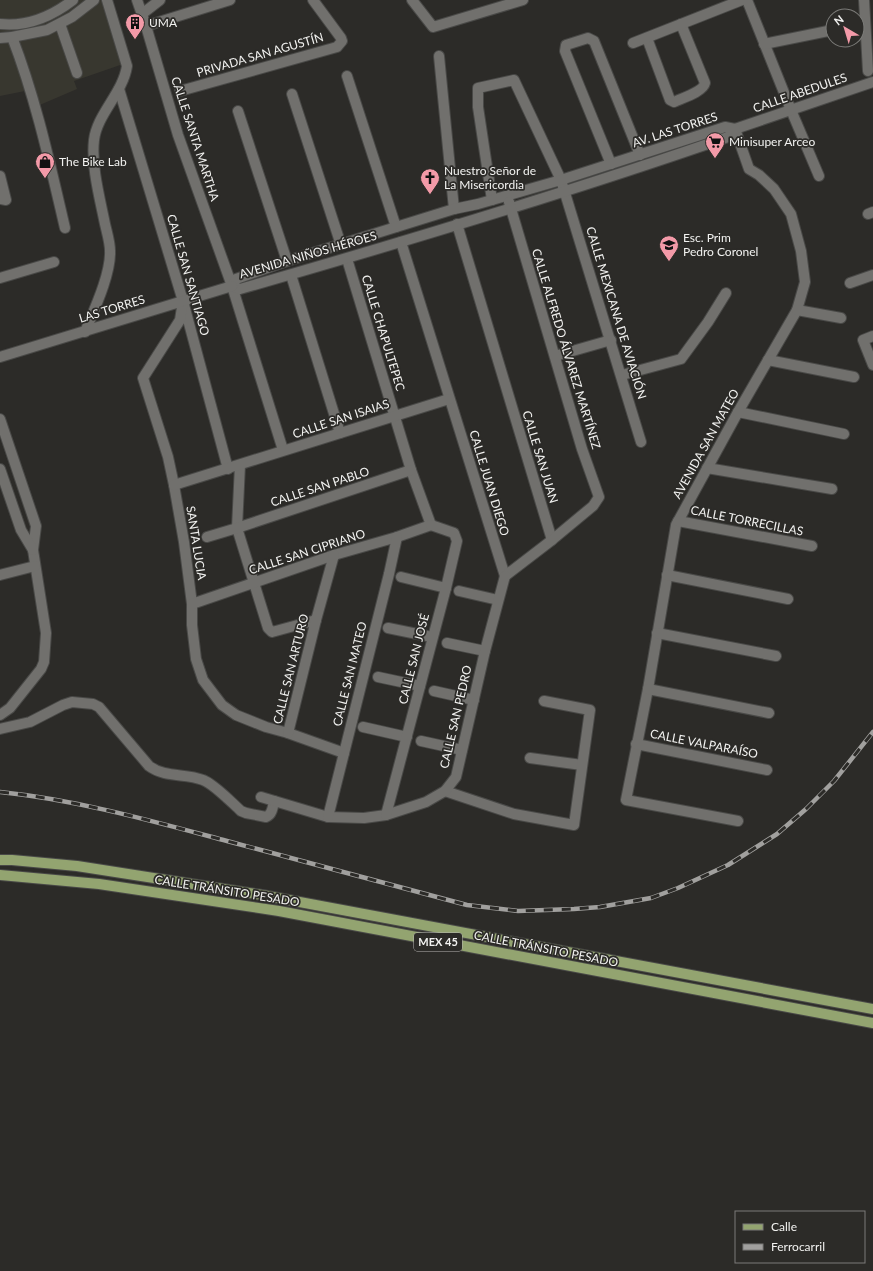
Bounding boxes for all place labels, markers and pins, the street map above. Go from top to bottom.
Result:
building icon: UMA [124,12,146,40]
place label: UMA [149,15,178,30]
supermarket icon: Minisuper Arceo [704,131,726,159]
place label: Minisuper Arceo [729,134,815,149]
shop icon: The Bike Lab [34,151,56,179]
place label: The Bike Lab [59,154,127,169]
place label: Nuestro Señor de La Misericordia [444,163,536,192]
church icon: Nuestro Señor de La Misericordia [419,167,441,195]
place label: Esc. Prim Pedro Coronel [683,230,758,259]
school or university icon: Esc. Prim Pedro Coronel [658,234,680,262]

